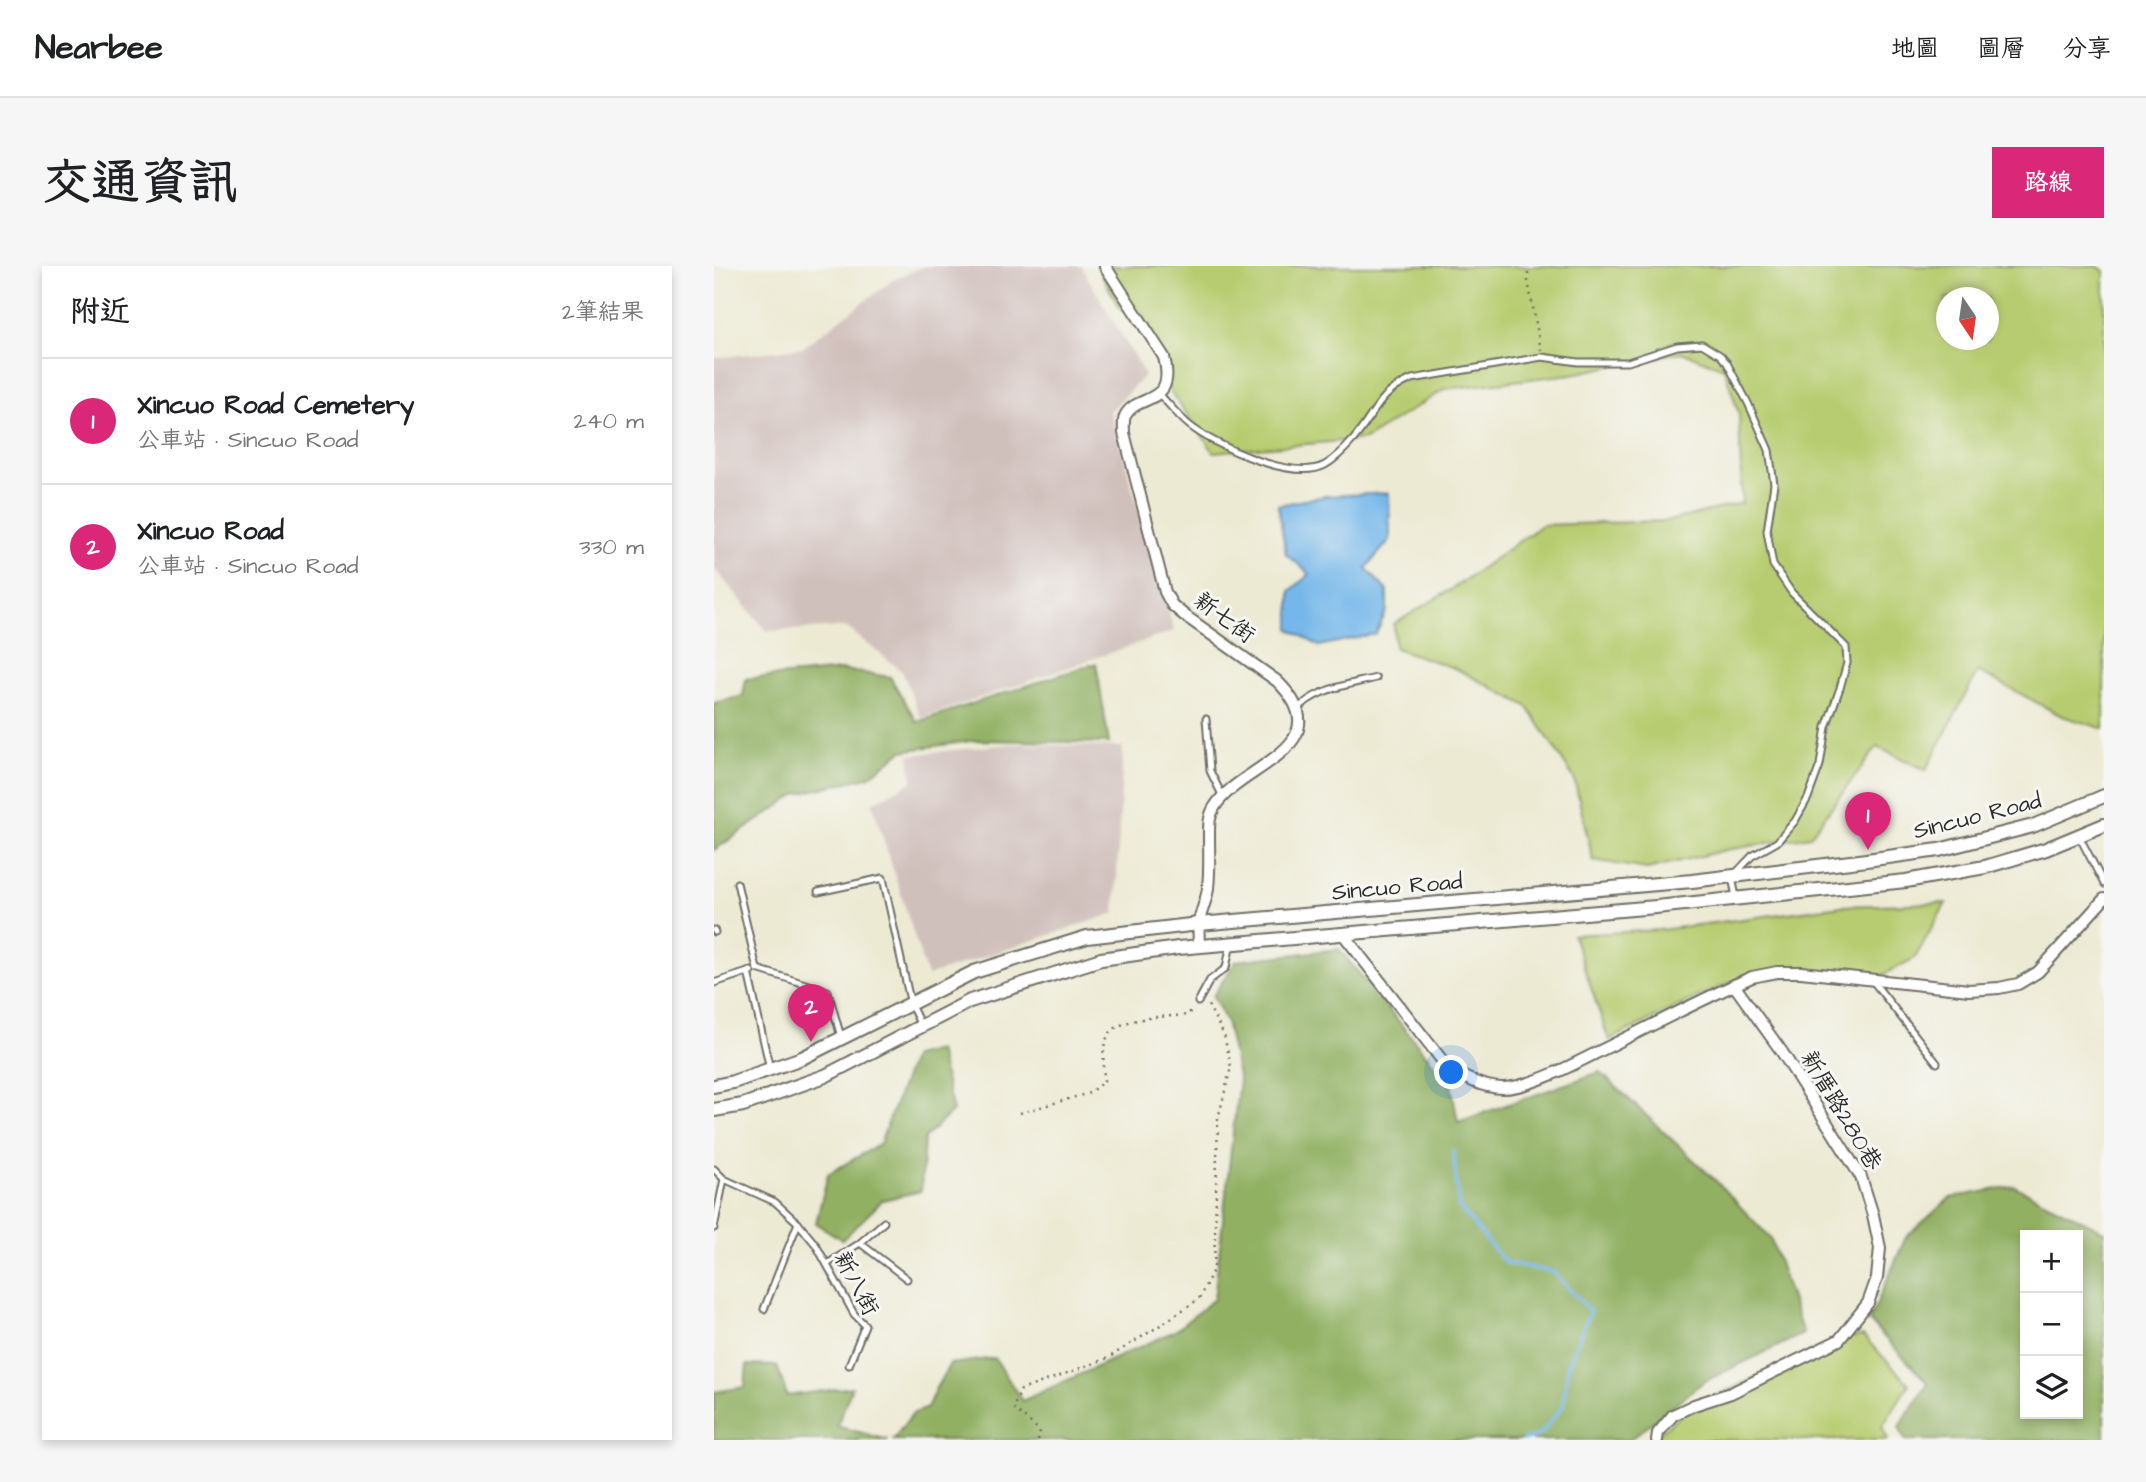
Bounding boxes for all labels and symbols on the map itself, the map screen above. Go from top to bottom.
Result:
north arrow [1936,287,1999,350]
street label: 新七街 [1187,585,1262,651]
street label: Sincuo Road [1910,785,2045,847]
pin: 1 [1845,792,1891,850]
street label: Sincuo Road [1330,865,1464,909]
pin: 2 [788,984,834,1042]
street label: 新厝路280巷 [1793,1045,1890,1177]
your location [1434,1055,1468,1089]
street label: 新八街 [826,1245,886,1321]

